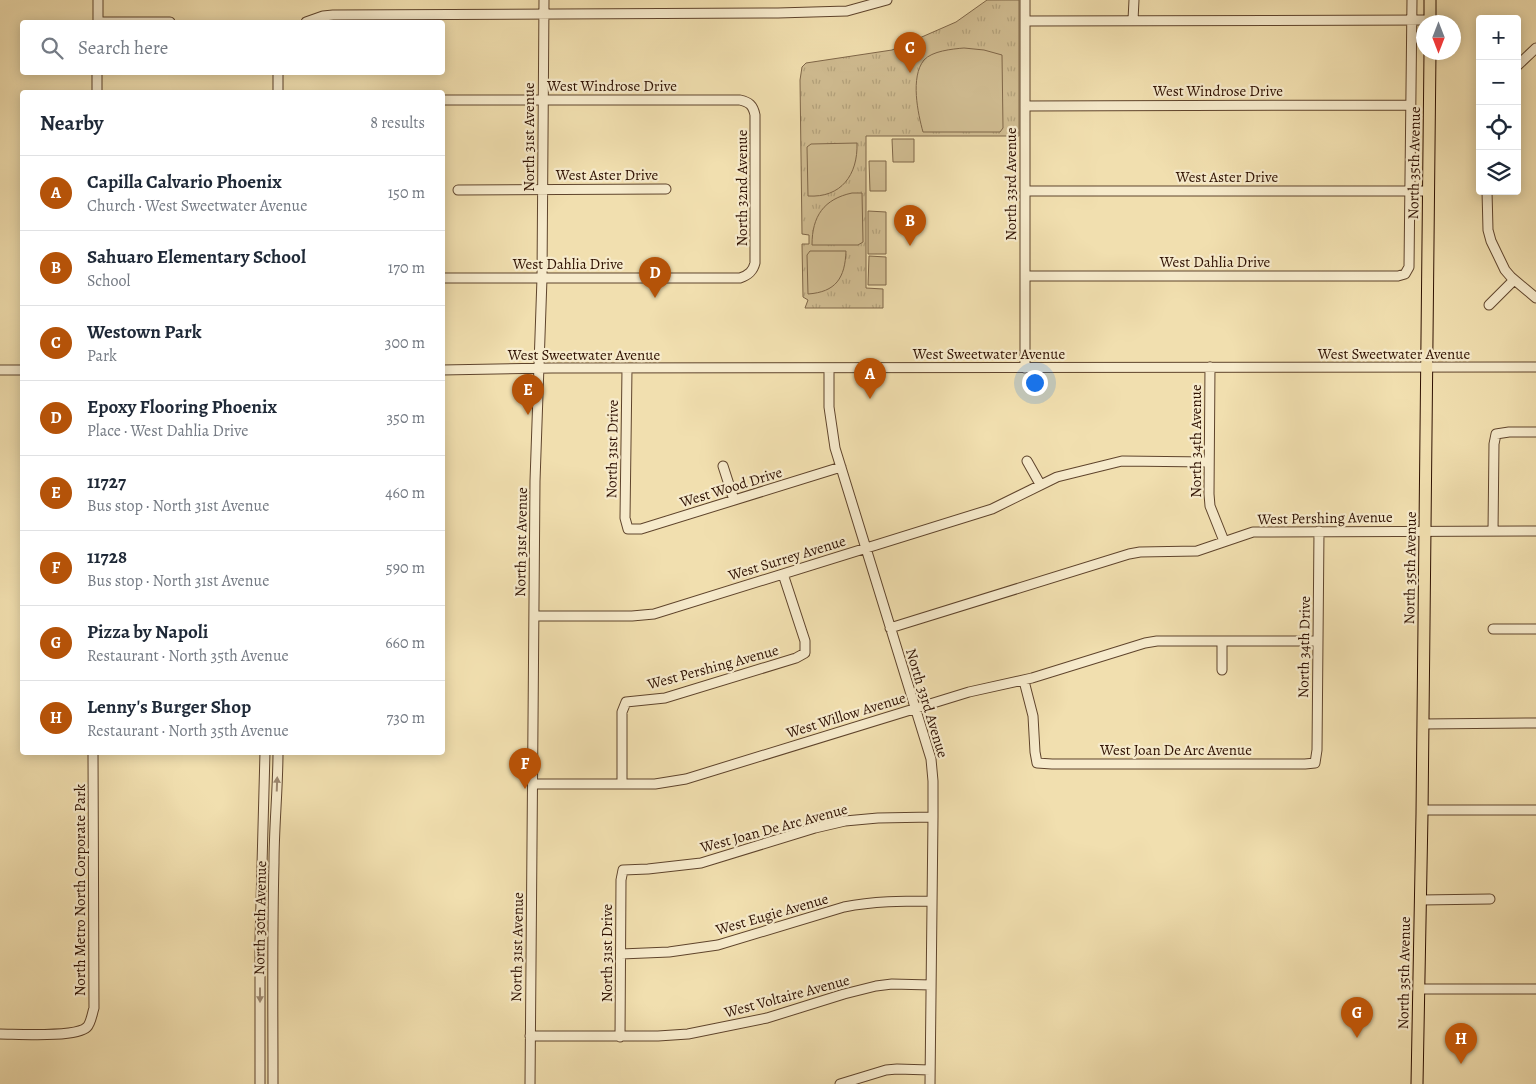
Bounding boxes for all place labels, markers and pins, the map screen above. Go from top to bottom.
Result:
pin: C [894,32,926,73]
pin: B [894,205,926,246]
pin: D [639,257,671,298]
pin: A [854,358,886,399]
pin: E [512,374,544,415]
pin: F [509,748,541,789]
pin: G [1341,997,1373,1038]
pin: H [1445,1023,1477,1064]

